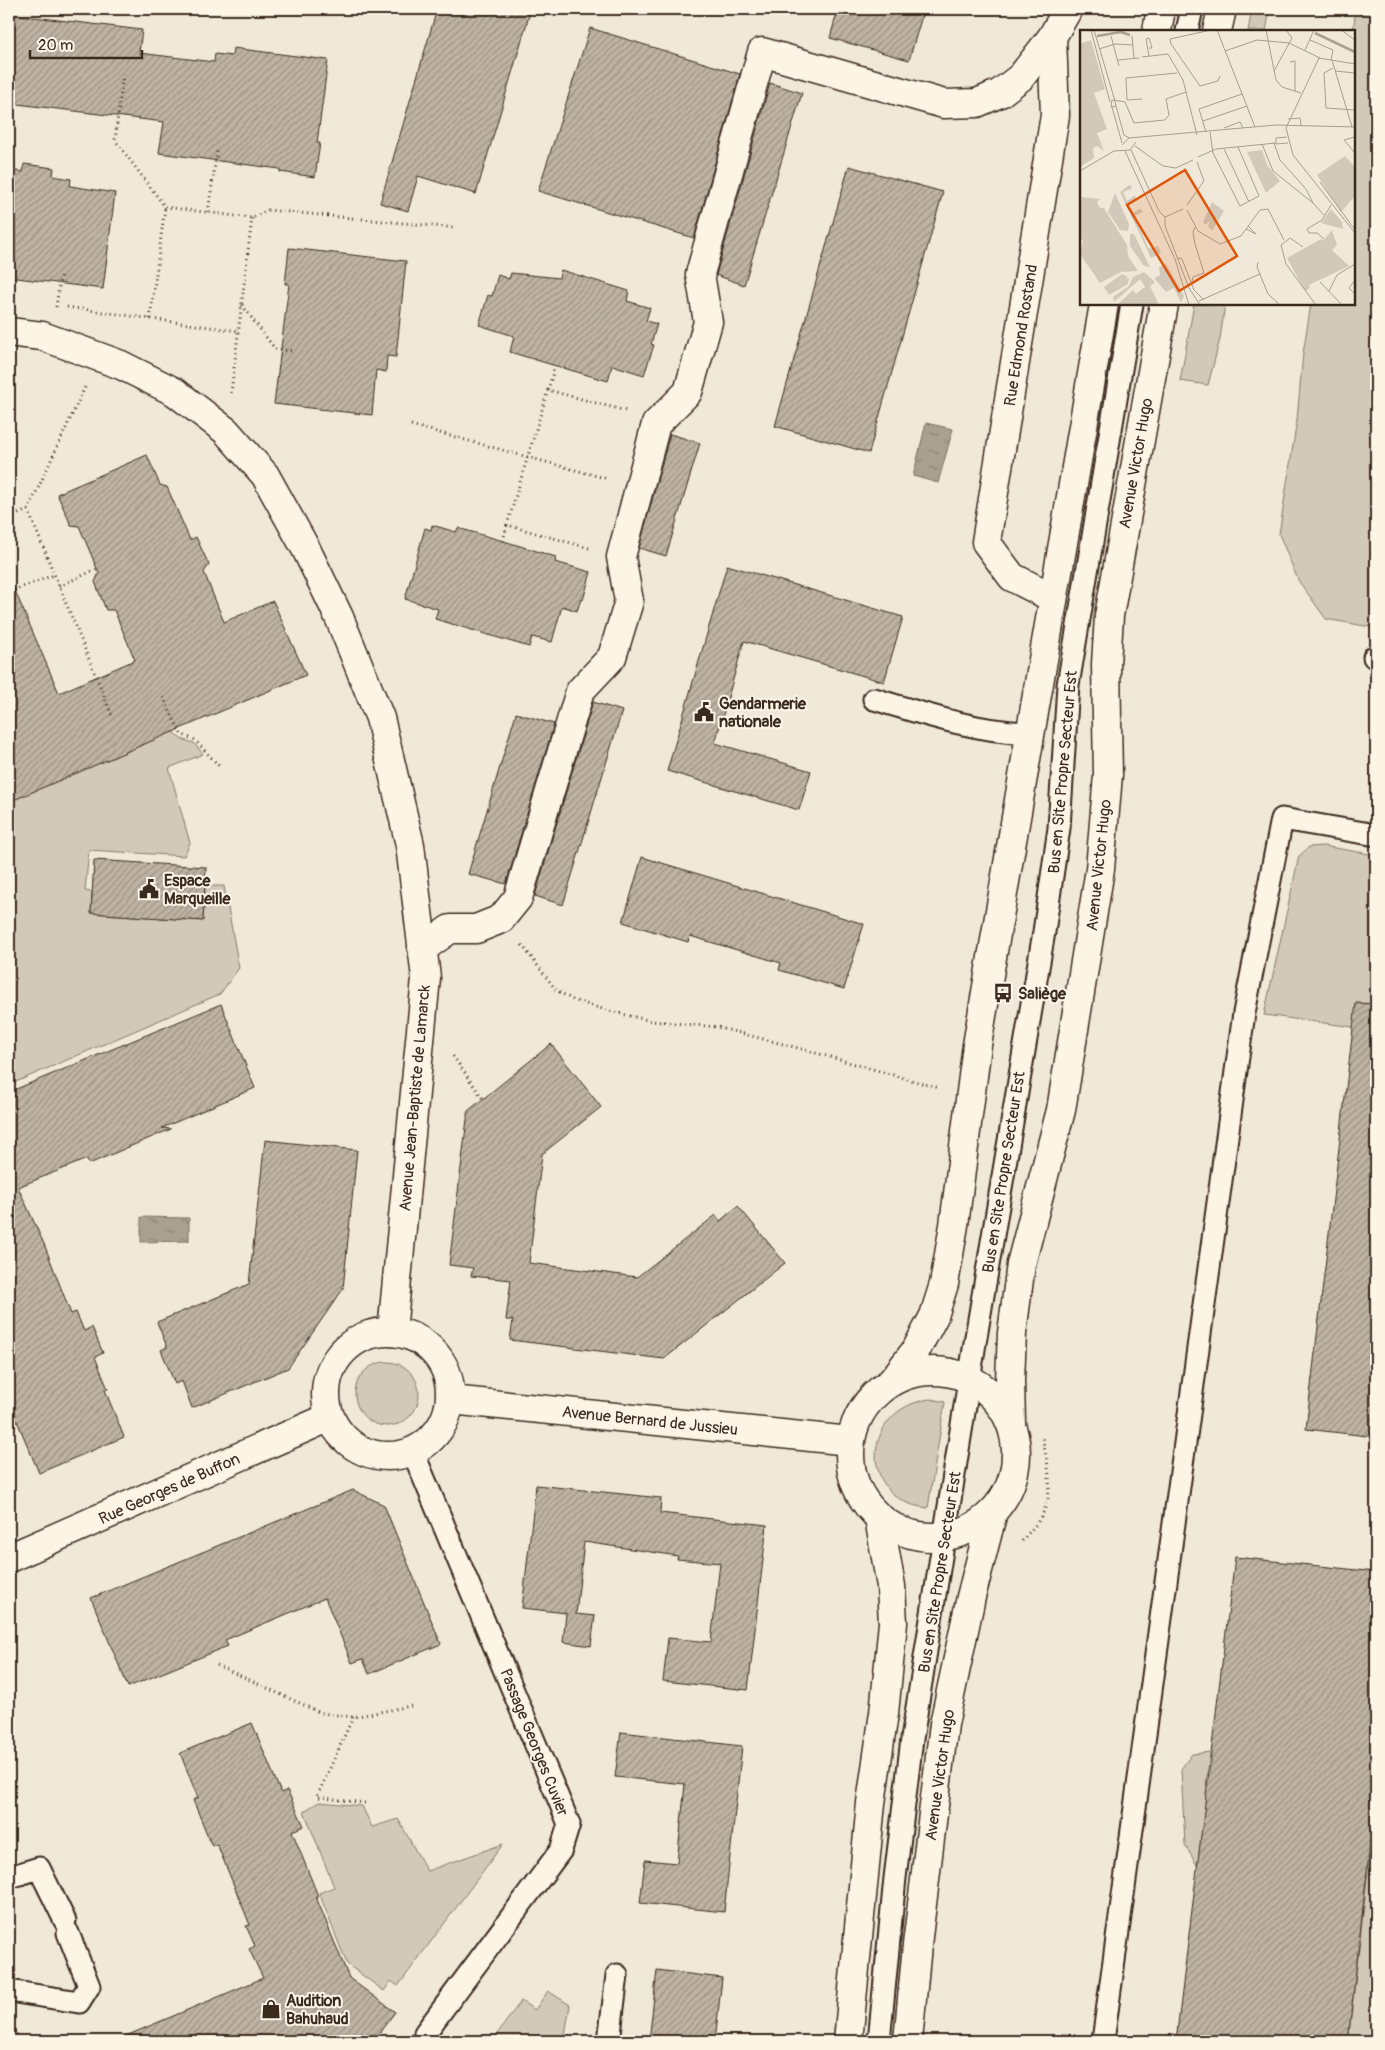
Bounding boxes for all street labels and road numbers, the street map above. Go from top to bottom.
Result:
street label: Rue Edmond Rostand [1000,263,1042,407]
street label: Avenue Victor Hugo [1115,396,1157,530]
street label: Bus en Site Propre Secteur Est [1044,669,1082,874]
street label: Avenue Victor Hugo [1082,798,1116,932]
street label: Avenue Jean-Baptiste de Lamarck [395,984,435,1212]
street label: Bus en Site Propre Secteur Est [978,1070,1030,1274]
street label: Avenue Bernard de Jussieu [561,1402,739,1440]
street label: Rue Georges de Buffon [96,1449,243,1529]
street label: Bus en Site Propre Secteur Est [914,1470,966,1674]
street label: Passage Georges Cuvier [495,1666,573,1819]
street label: Avenue Victor Hugo [921,1708,959,1842]

